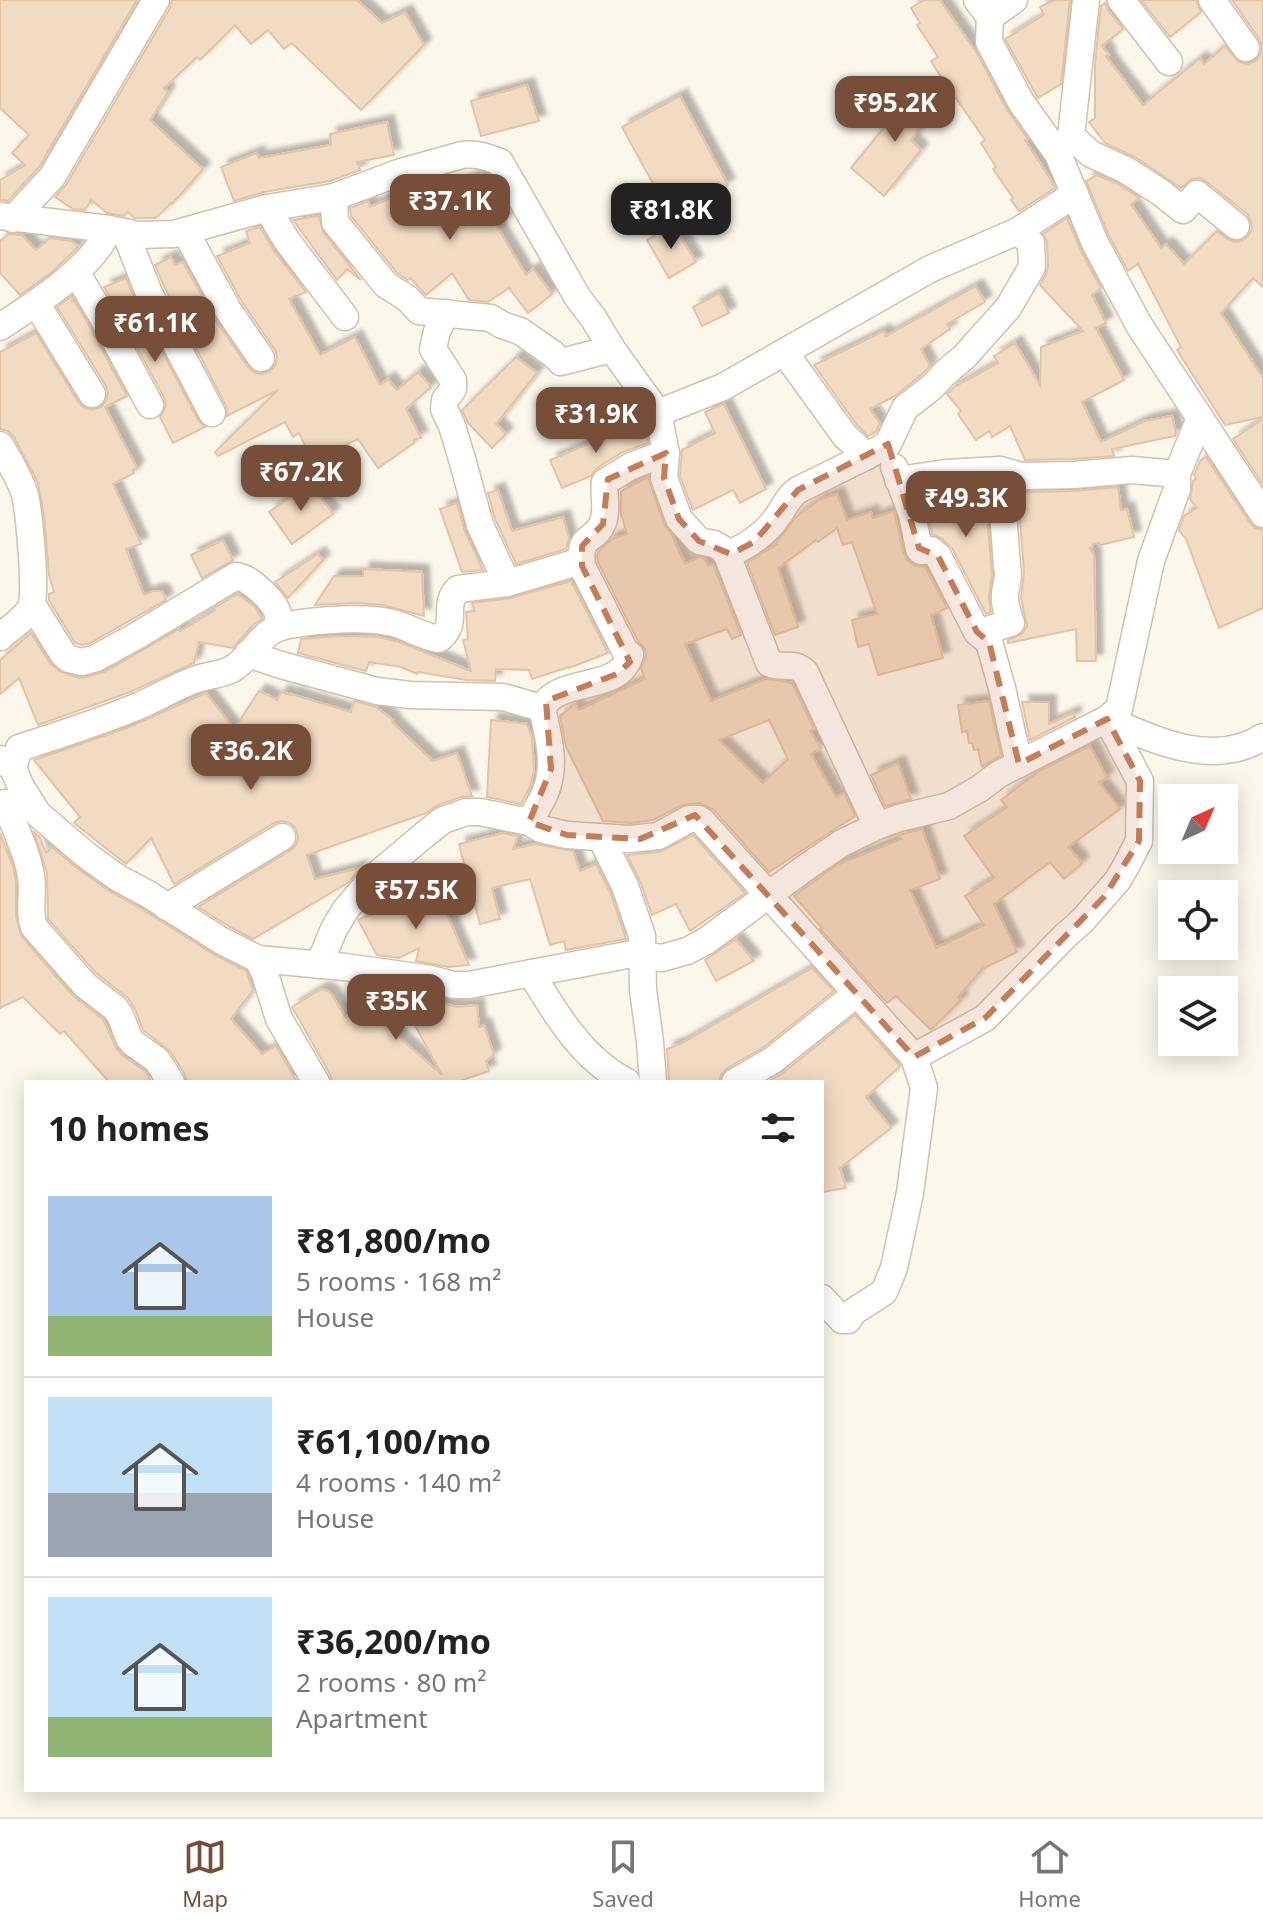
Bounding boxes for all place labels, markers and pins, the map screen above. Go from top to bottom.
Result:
pin: ₹95.2K [830,76,960,144]
pin: ₹37.1K [385,174,515,242]
pin: ₹81.8K [606,183,736,251]
pin: ₹61.1K [90,296,220,364]
pin: ₹31.9K [531,387,661,455]
pin: ₹67.2K [236,445,366,513]
pin: ₹49.3K [901,471,1031,539]
pin: ₹36.2K [186,724,316,792]
pin: ₹57.5K [351,863,481,931]
pin: ₹35K [349,974,443,1042]

